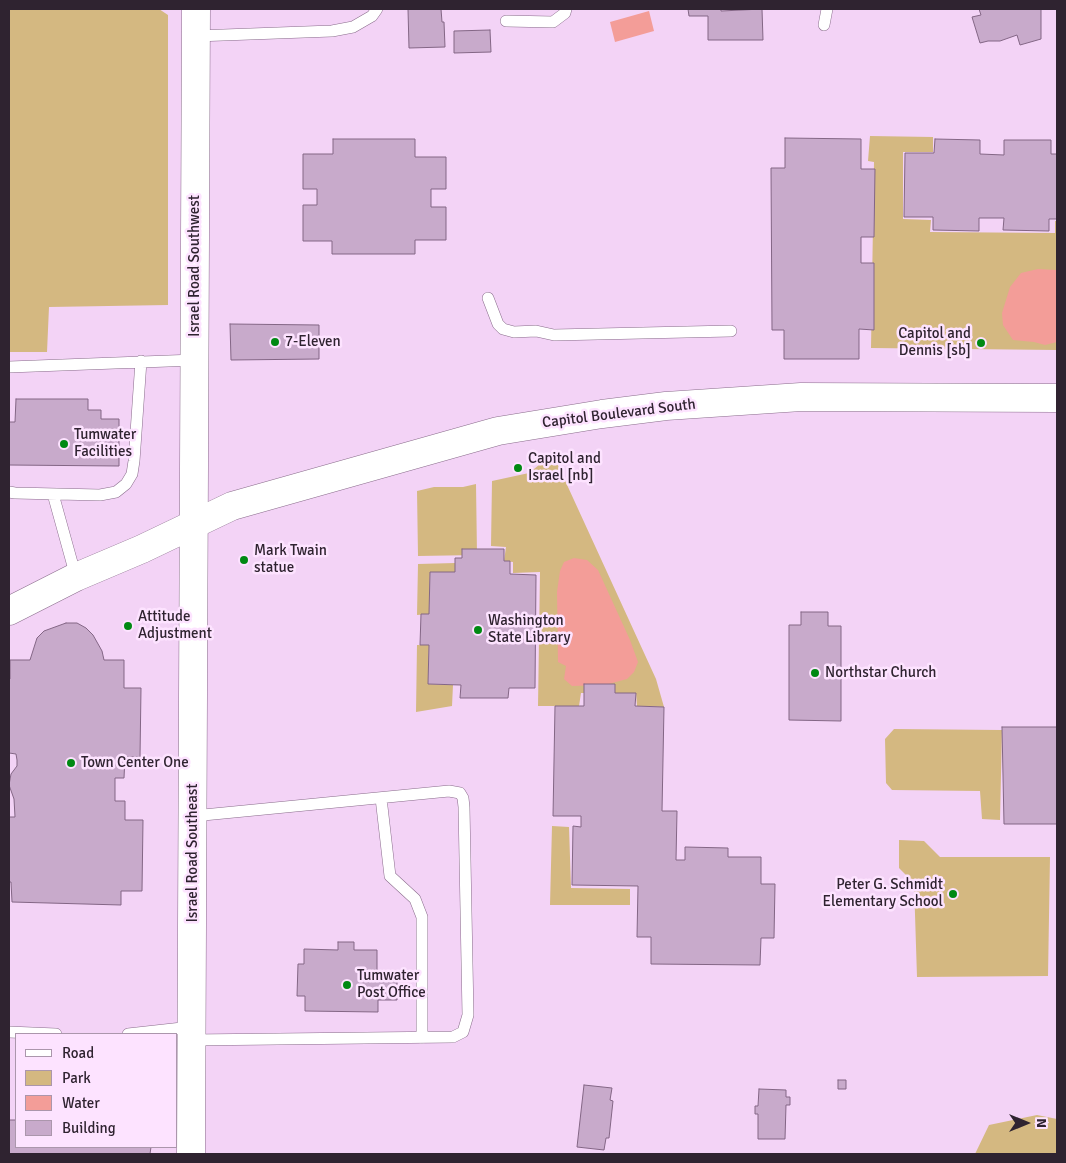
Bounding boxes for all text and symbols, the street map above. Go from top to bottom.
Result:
street label: Israel Road Southwest [186,195,204,337]
place label: Capitol and Dennis [sb] [898,325,971,360]
place label: 7-Eleven [285,333,341,351]
marker: 7-Eleven [269,336,281,348]
marker: Capitol and Dennis [sb] [975,337,987,349]
street label: Capitol Boulevard South [541,396,697,432]
place label: Tumwater Facilities [74,426,136,461]
marker: Tumwater Facilities [58,438,70,450]
place label: Capitol and Israel [nb] [528,450,601,485]
marker: Capitol and Israel [nb] [512,462,524,474]
place label: Mark Twain statue [254,542,327,577]
marker: Mark Twain statue [238,554,250,566]
place label: Attitude Adjustment [138,608,212,643]
place label: Washington State Library [488,612,570,647]
marker: Attitude Adjustment [122,620,134,632]
marker: Washington State Library [472,624,484,636]
place label: Northstar Church [825,664,936,682]
marker: Northstar Church [809,667,821,679]
place label: Town Center One [81,754,189,772]
marker: Town Center One [65,757,77,769]
street label: Israel Road Southeast [184,783,202,923]
place label: Peter G. Schmidt Elementary School [822,876,943,911]
marker: Peter G. Schmidt Elementary School [947,888,959,900]
place label: Tumwater Post Office [357,967,426,1002]
marker: Tumwater Post Office [341,979,353,991]
legend [15,1033,178,1148]
text: Road [62,1044,94,1062]
text: Park [62,1069,91,1087]
text: Water [62,1094,100,1112]
north arrow [1001,1098,1051,1148]
text: N [1033,1118,1050,1128]
text: Building [62,1119,116,1137]

